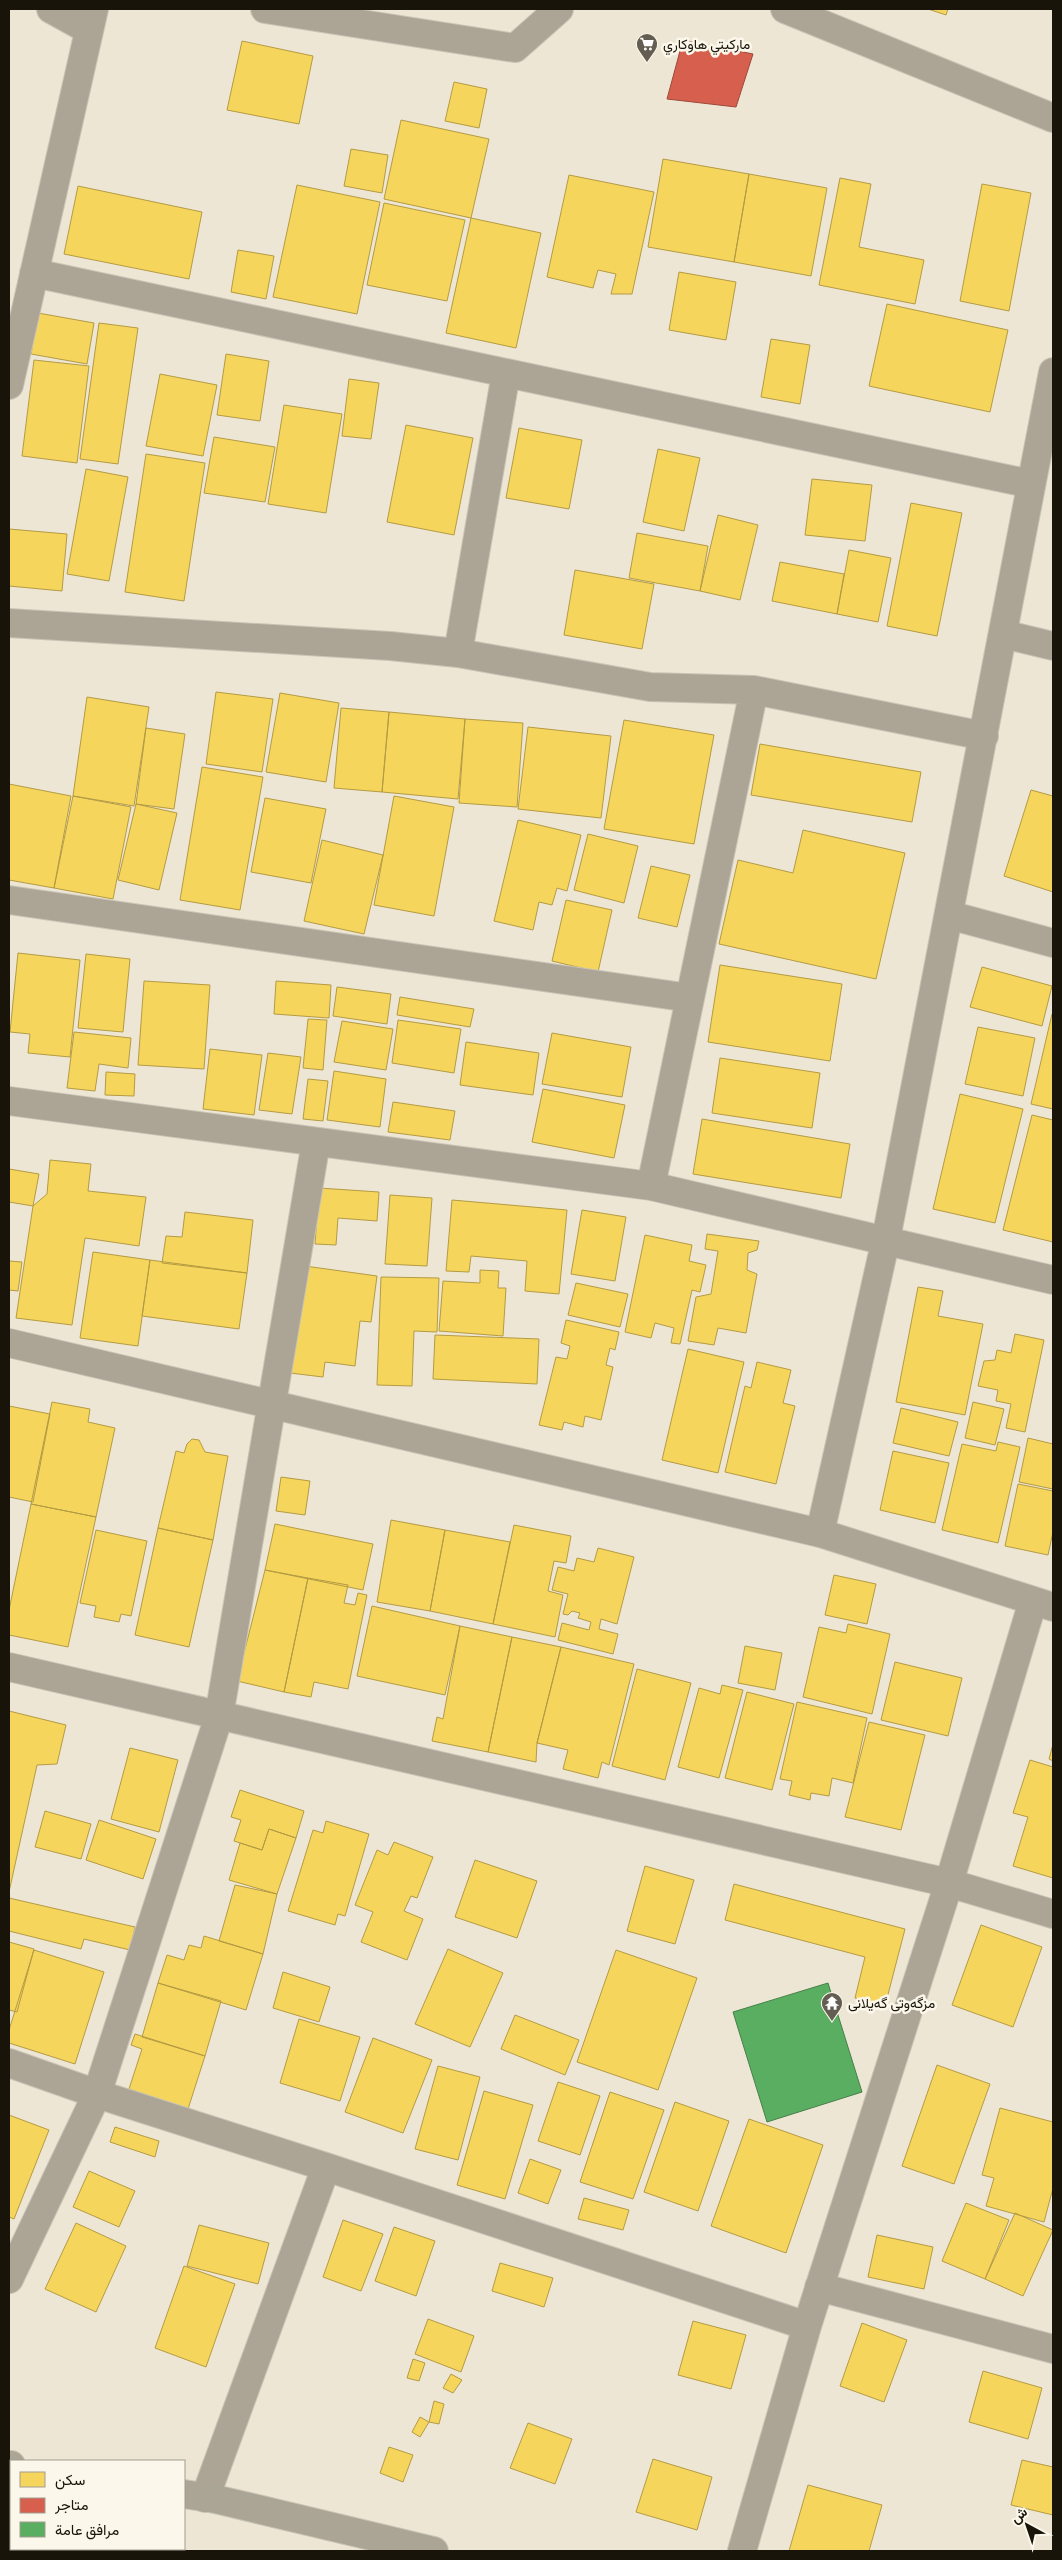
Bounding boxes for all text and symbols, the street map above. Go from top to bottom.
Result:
supermarket icon: ماركيتي هاوكاري [635,32,659,63]
place label: ماركيتي هاوكاري [663,35,750,56]
temple icon: مزگەوتی گەیلانی [820,1991,844,2022]
place label: مزگەوتی گەیلانی [848,1994,935,2012]
legend [10,2460,185,2550]
text: سكن [55,2470,85,2490]
text: متاجر [54,2495,89,2514]
north arrow [1002,2500,1052,2550]
text: ش [1006,2503,1031,2527]
text: مرافق عامة [55,2520,119,2540]

